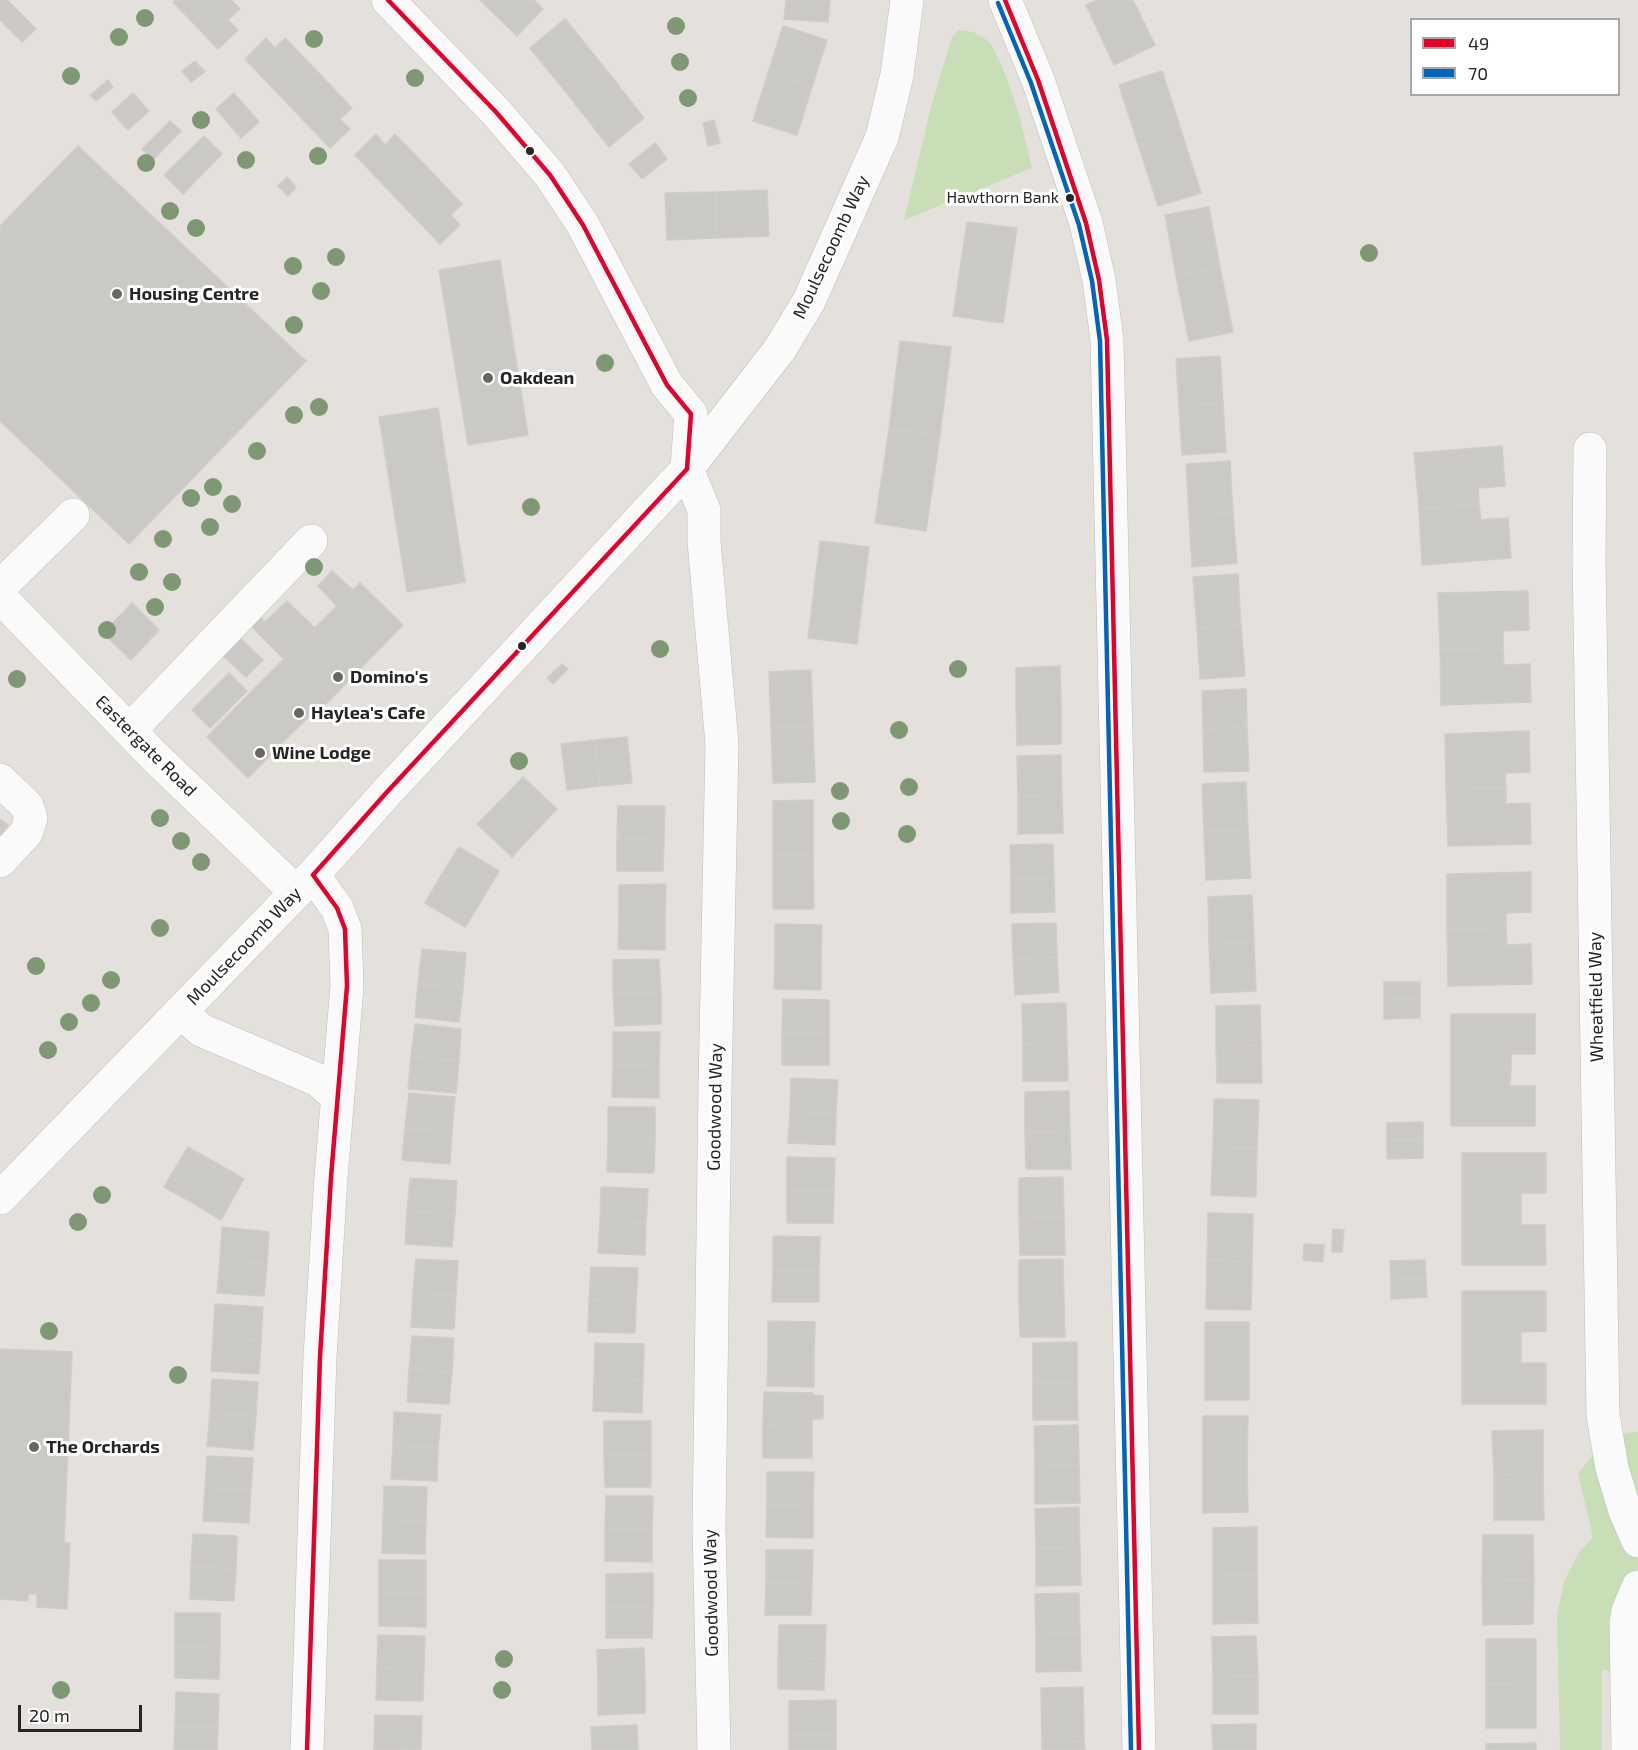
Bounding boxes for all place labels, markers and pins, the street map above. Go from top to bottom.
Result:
unlabelled marker [524,145,536,157]
place label: Hawthorn Bank [946,188,1059,208]
marker: Hawthorn Bank [1064,192,1076,204]
place label: Housing Centre [129,283,259,305]
marker: Housing Centre [110,287,124,301]
place label: Oakdean [500,367,574,389]
marker: Oakdean [481,371,495,385]
unlabelled marker [516,640,528,652]
place label: Domino's [350,666,428,688]
marker: Domino's [331,670,345,684]
place label: Haylea's Cafe [311,702,425,724]
marker: Haylea's Cafe [292,706,306,720]
place label: Wine Lodge [272,742,371,764]
marker: Wine Lodge [253,746,267,760]
place label: The Orchards [46,1436,160,1458]
marker: The Orchards [27,1440,41,1454]

